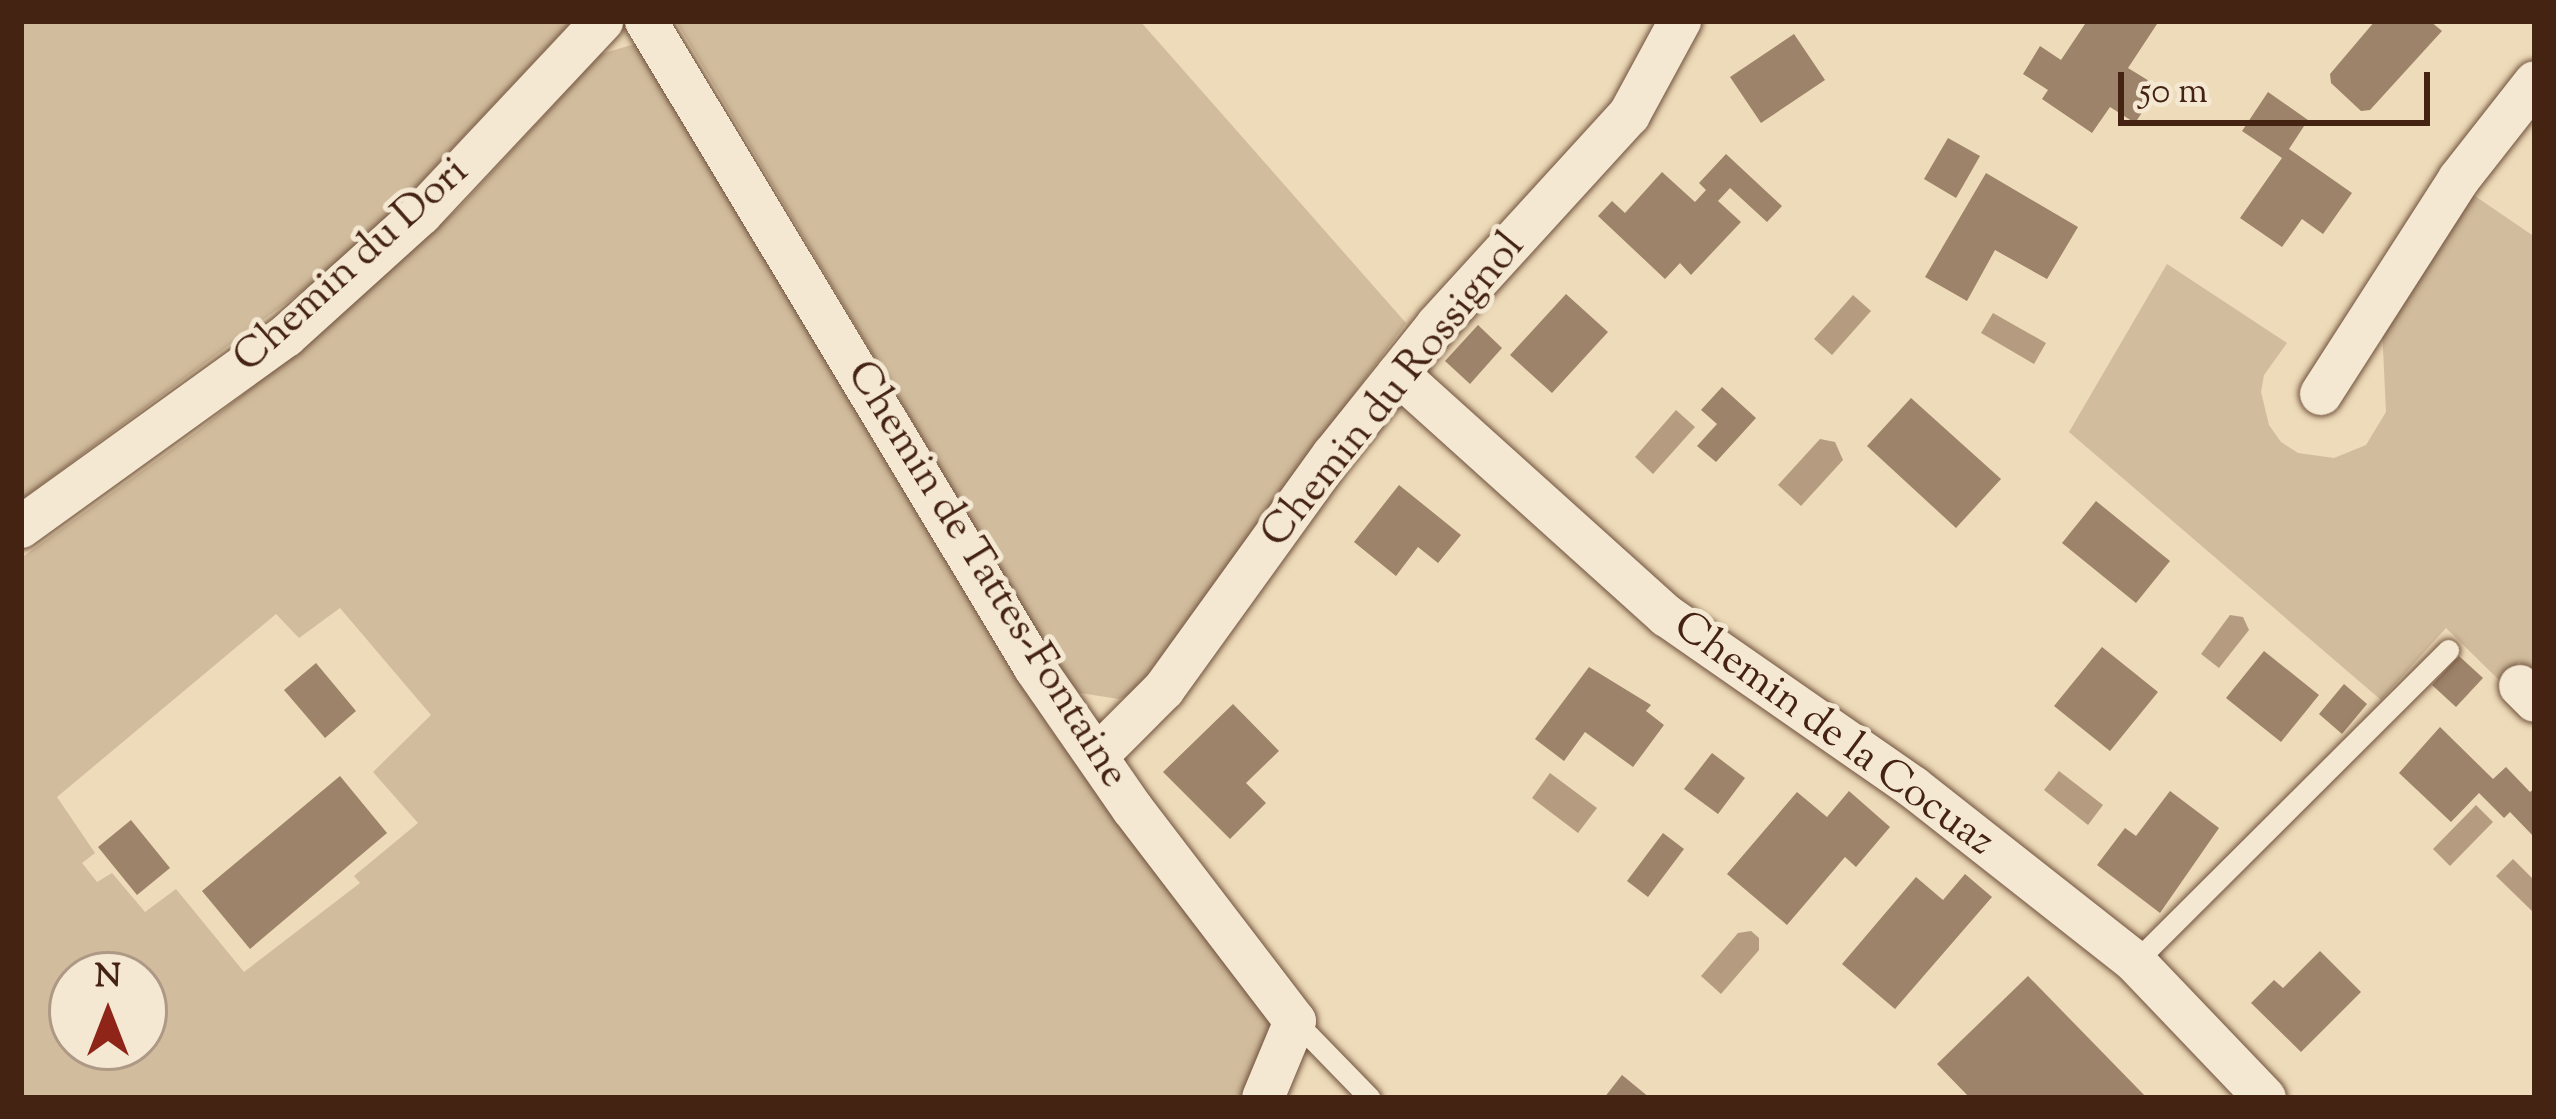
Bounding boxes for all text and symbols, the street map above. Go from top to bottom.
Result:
scale bar [2124,48,2436,122]
text: 50 m [2139,67,2208,119]
street label: Chemin du Dori [224,147,480,385]
street label: Chemin du Rossignol [1252,223,1536,559]
street label: Chemin de Tattes-Fontaine [834,352,1138,798]
street label: Chemin de la Cocuaz [1663,602,2003,868]
north arrow [48,951,168,1071]
text: N [95,954,121,1002]

